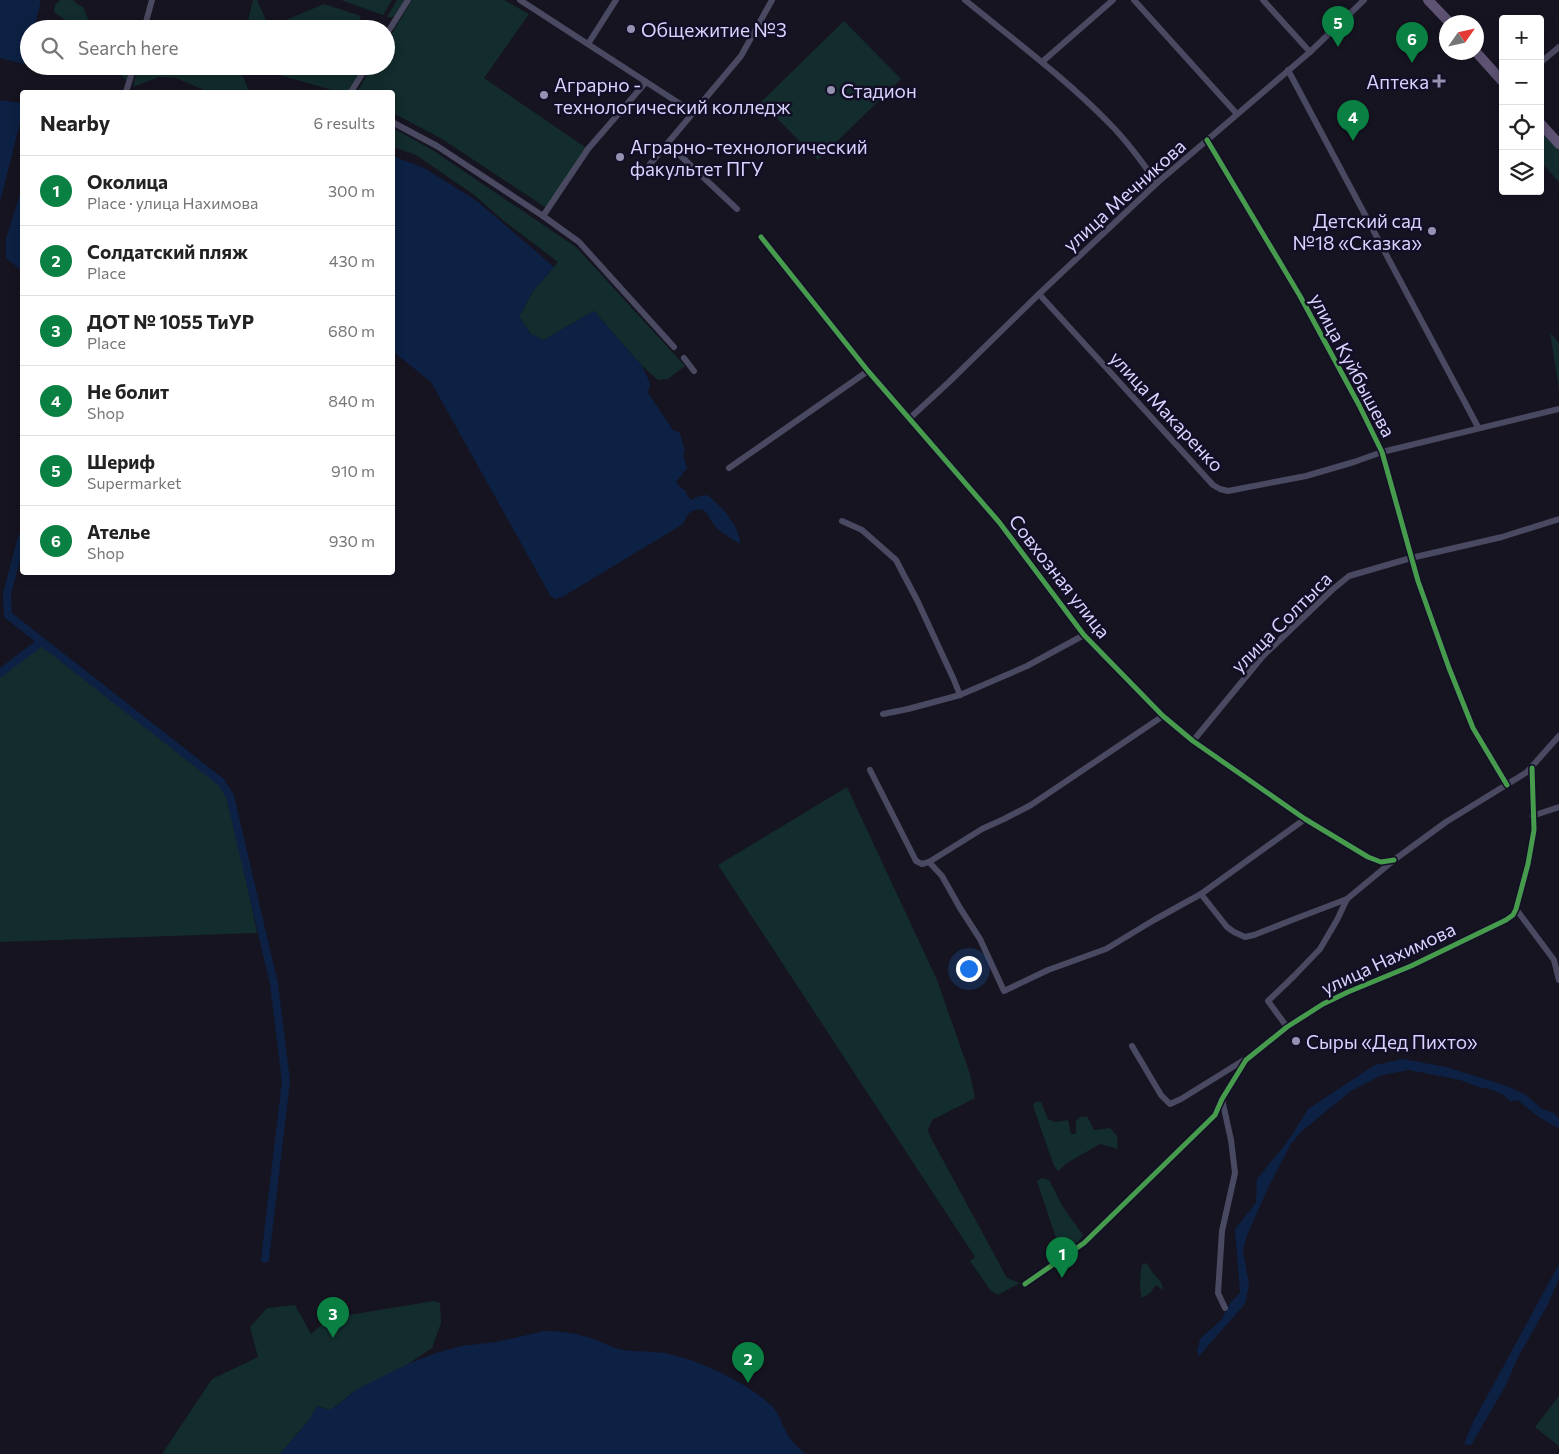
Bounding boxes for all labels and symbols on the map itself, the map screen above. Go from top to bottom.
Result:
pin: 5 [1322,6,1354,47]
north arrow [1439,15,1484,60]
place label: Общежитие №3 [641,18,787,41]
pin: 6 [1396,22,1428,63]
marker: Общежитие №3 [625,23,637,35]
place label: Аптека [1366,70,1429,93]
place label: Аграрно - технологический колледж [554,73,791,118]
marker: Аптека [1433,75,1445,87]
place label: Стадион [841,79,917,102]
marker: Стадион [825,84,837,96]
marker: Аграрно - технологический колледж [538,89,550,101]
pin: 4 [1337,100,1369,141]
street label: улица Мечникова [1058,134,1190,256]
place label: Аграрно-технологический факультет ПГУ [630,135,868,180]
marker: Аграрно-технологический факультет ПГУ [614,151,626,163]
place label: Детский сад №18 «Сказка» [1293,209,1422,254]
marker: Детский сад №18 «Сказка» [1426,225,1438,237]
street label: улица Куйбышева [1305,289,1401,441]
street label: улица Макаренко [1105,346,1229,476]
street label: Совхозная улица [1005,509,1115,643]
street label: улица Солтыса [1226,567,1336,677]
street label: улица Нахимова [1317,917,1459,999]
your location [956,956,982,982]
place label: Сыры «Дед Пихто» [1306,1030,1478,1053]
marker: Сыры «Дед Пихто» [1290,1035,1302,1047]
pin: 1 [1046,1237,1078,1278]
pin: 3 [317,1297,349,1338]
pin: 2 [732,1342,764,1383]

